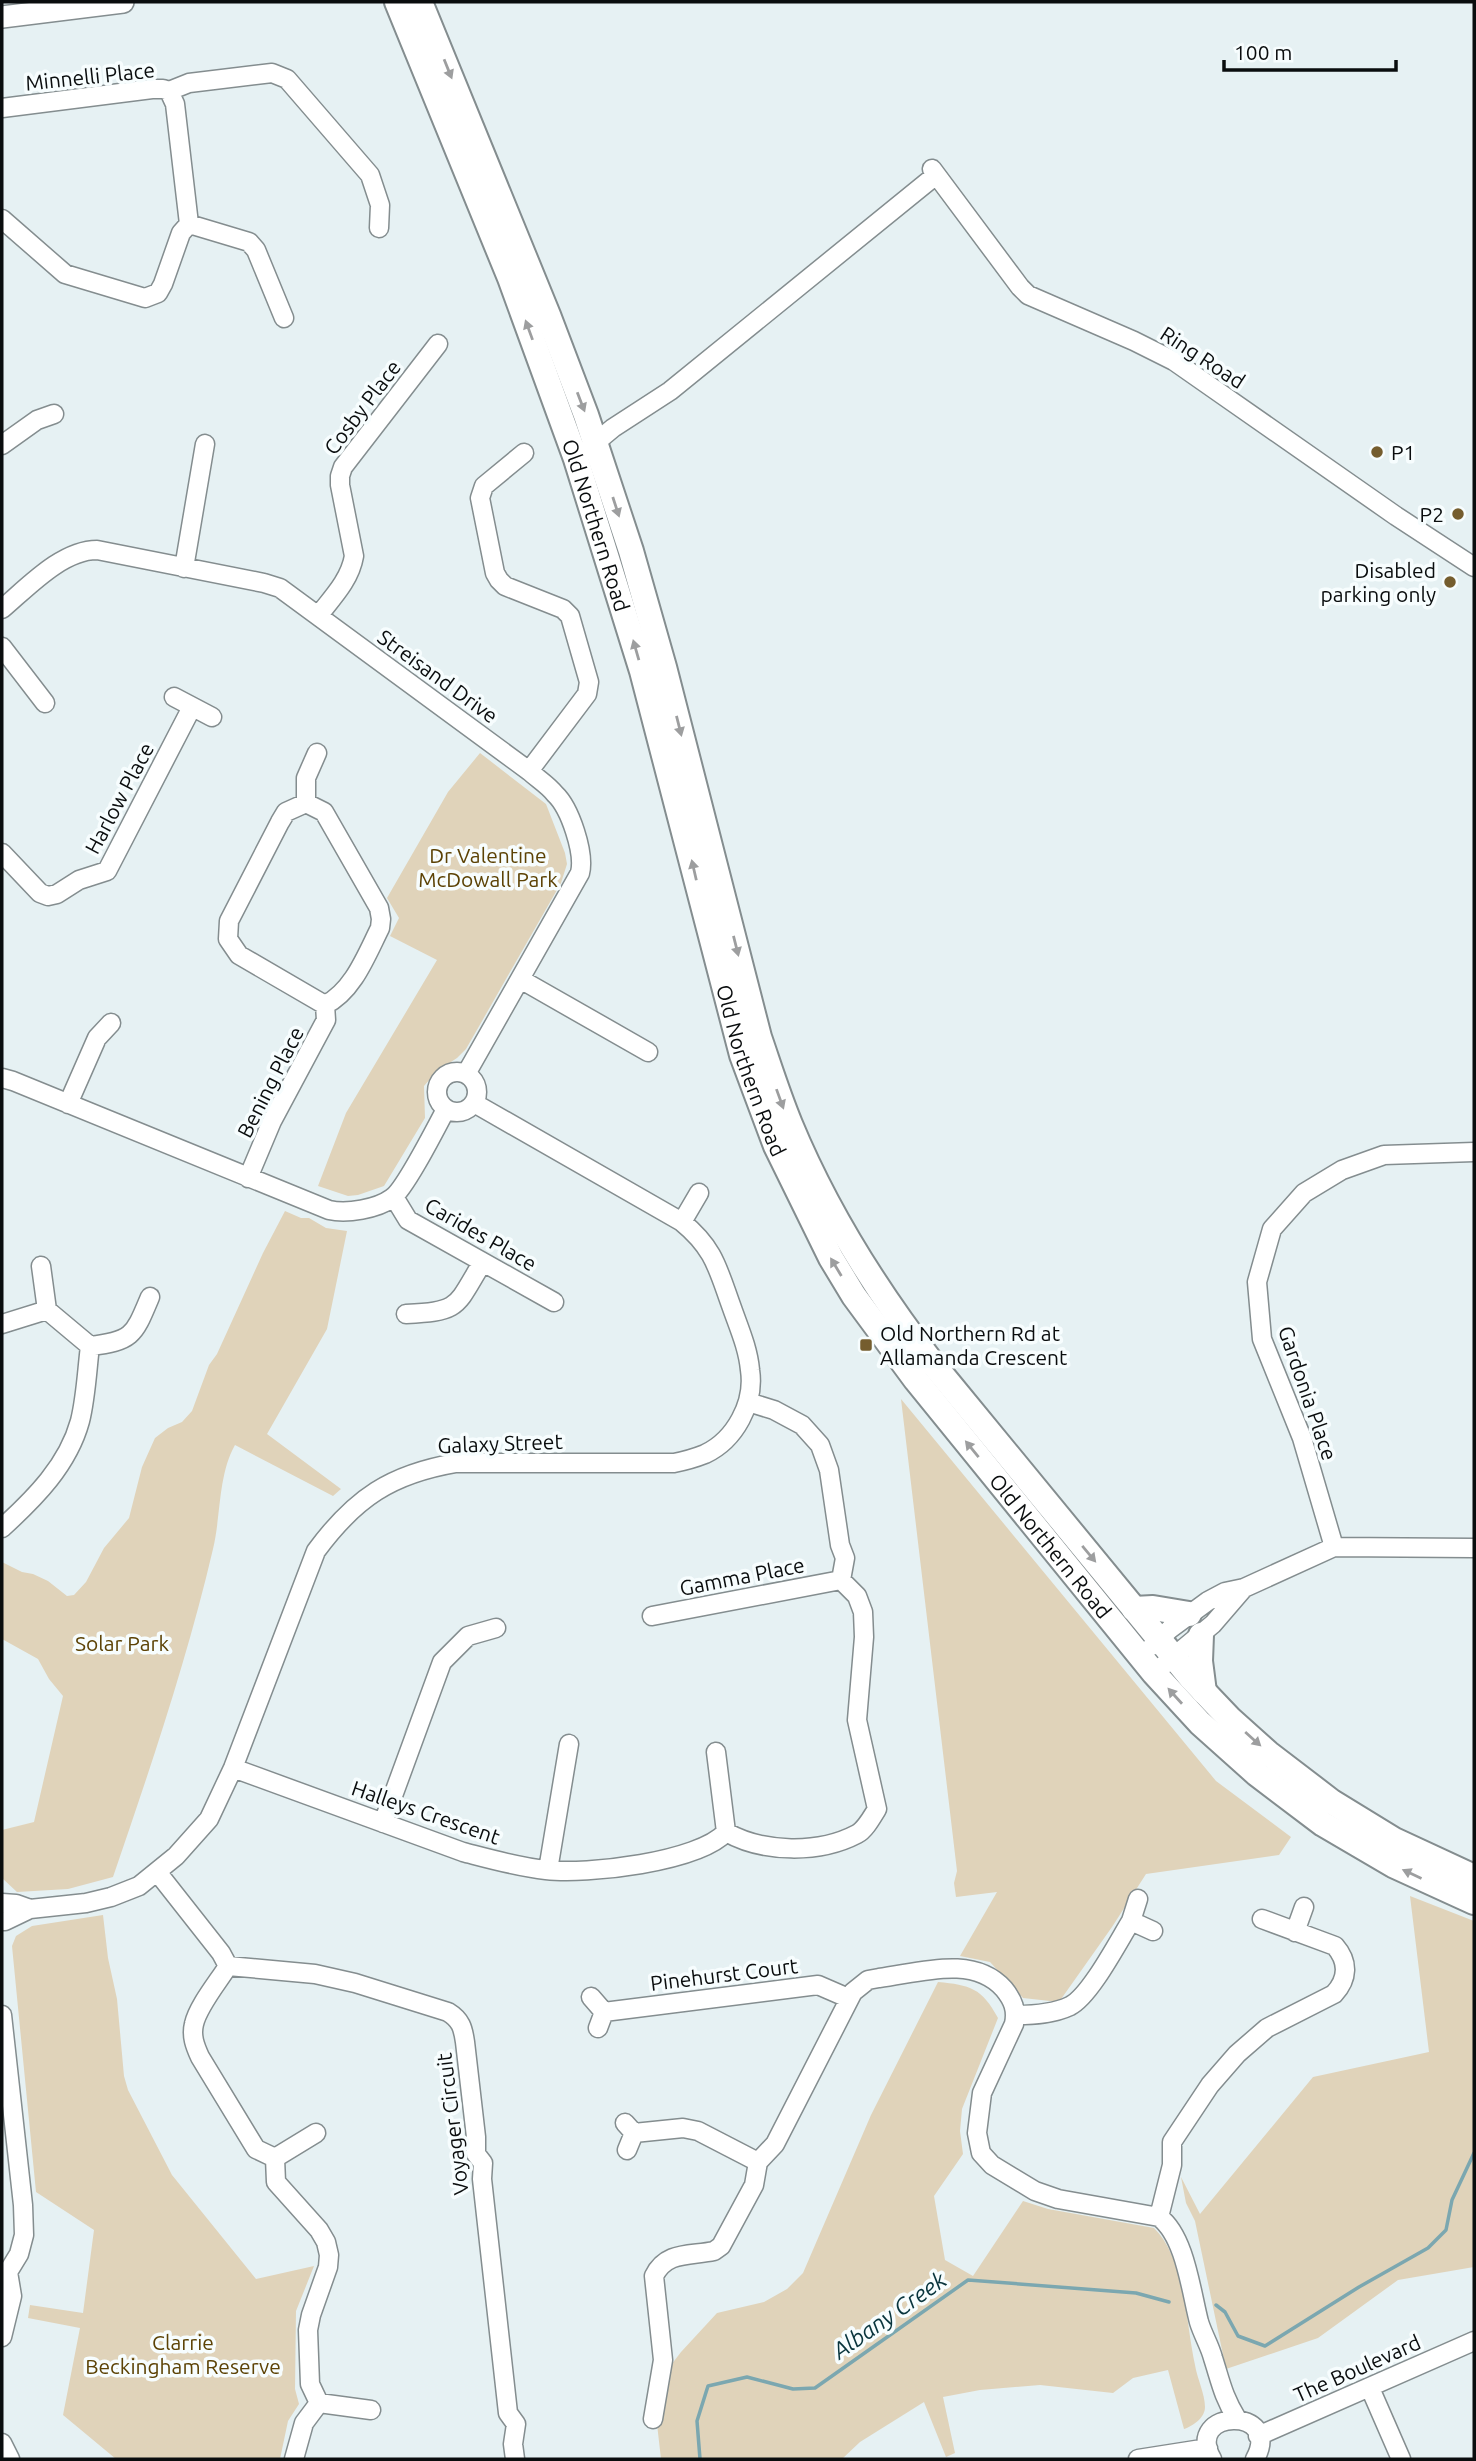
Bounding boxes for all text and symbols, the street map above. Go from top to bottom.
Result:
scale bar [1224,28,1396,72]
text: 100 m [1234,40,1292,64]
street label: Minnelli Place [24,57,156,95]
one-way arrow [442,58,453,79]
one-way arrow [523,320,534,341]
street label: Ring Road [1156,321,1250,393]
street label: Cosby Place [319,355,405,459]
one-way arrow [575,391,586,412]
street label: Old Northern Road [558,436,635,614]
place label: P1 [1391,440,1415,464]
marker: P1 [1369,444,1385,460]
one-way arrow [612,497,622,518]
place label: P2 [1420,502,1444,526]
marker: P2 [1450,506,1466,522]
place label: Disabled parking only [1321,558,1436,606]
marker: Disabled parking only [1442,574,1458,590]
street label: Streisand Drive [373,624,503,728]
one-way arrow [631,639,641,660]
one-way arrow [674,715,685,737]
street label: Harlow Place [80,738,158,858]
park label: Dr Valentine McDowall Park [418,843,558,891]
one-way arrow [688,859,699,881]
one-way arrow [731,936,741,957]
street label: Old Northern Road [712,982,791,1160]
street label: Bening Place [232,1023,308,1141]
one-way arrow [775,1088,786,1109]
street label: Carides Place [421,1192,541,1276]
one-way arrow [830,1257,843,1276]
place label: Old Northern Rd at Allamanda Crescent [880,1321,1067,1369]
street label: Gardonia Place [1274,1323,1342,1463]
marker: Old Northern Rd at Allamanda Crescent [858,1337,874,1353]
street label: Galaxy Street [437,1429,563,1457]
one-way arrow [965,1440,980,1457]
street label: Old Northern Road [985,1469,1116,1623]
one-way arrow [1081,1545,1096,1562]
street label: Gamma Place [677,1552,807,1600]
park label: Solar Park [75,1631,169,1655]
one-way arrow [1167,1687,1183,1705]
one-way arrow [1244,1731,1261,1747]
street label: Halleys Crescent [349,1775,503,1849]
one-way arrow [1402,1868,1422,1880]
street label: Pinehurst Court [649,1953,799,1995]
street label: Voyager Circuit [431,2051,473,2197]
water label: Albany Creek [827,2267,951,2364]
street label: The Boulevard [1290,2329,1424,2407]
park label: Clarrie Beckingham Reserve [85,2330,281,2378]

